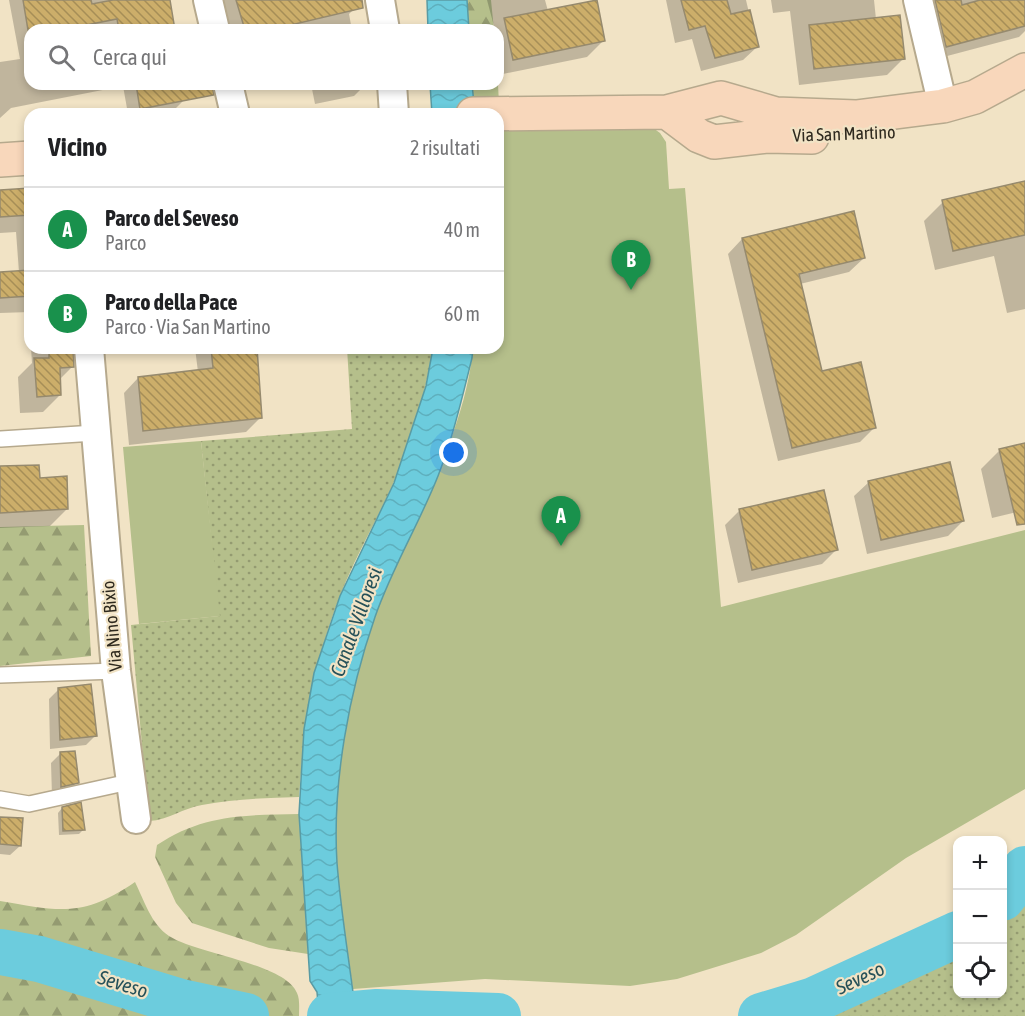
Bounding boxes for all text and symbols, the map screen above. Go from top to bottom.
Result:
search box [24,24,504,90]
icon: search [45,41,78,74]
text: Cerca qui [93,44,167,70]
street label: Via San Martino [792,121,896,146]
text: Vicino [48,132,107,162]
text: 2 risultati [410,136,480,159]
text: Parco del Seveso [105,205,239,231]
text: A [63,218,72,241]
text: 40 m [444,218,480,241]
text: Parco [105,231,146,254]
pin: B [612,240,650,290]
text: Parco della Pace [105,289,238,315]
text: B [63,302,72,325]
text: 60 m [444,302,480,325]
text: Parco · Via San Martino [105,315,271,338]
your location [439,438,468,467]
pin: A [542,496,580,546]
water label: Canale Villoresi [325,564,386,679]
street label: Via Nino Bixio [97,580,126,672]
map controls [953,836,1007,998]
button: + [953,836,1007,890]
button: − [953,890,1007,944]
button: locate [953,944,1007,998]
water label: Seveso [831,956,888,999]
water label: Seveso [95,965,151,1002]

